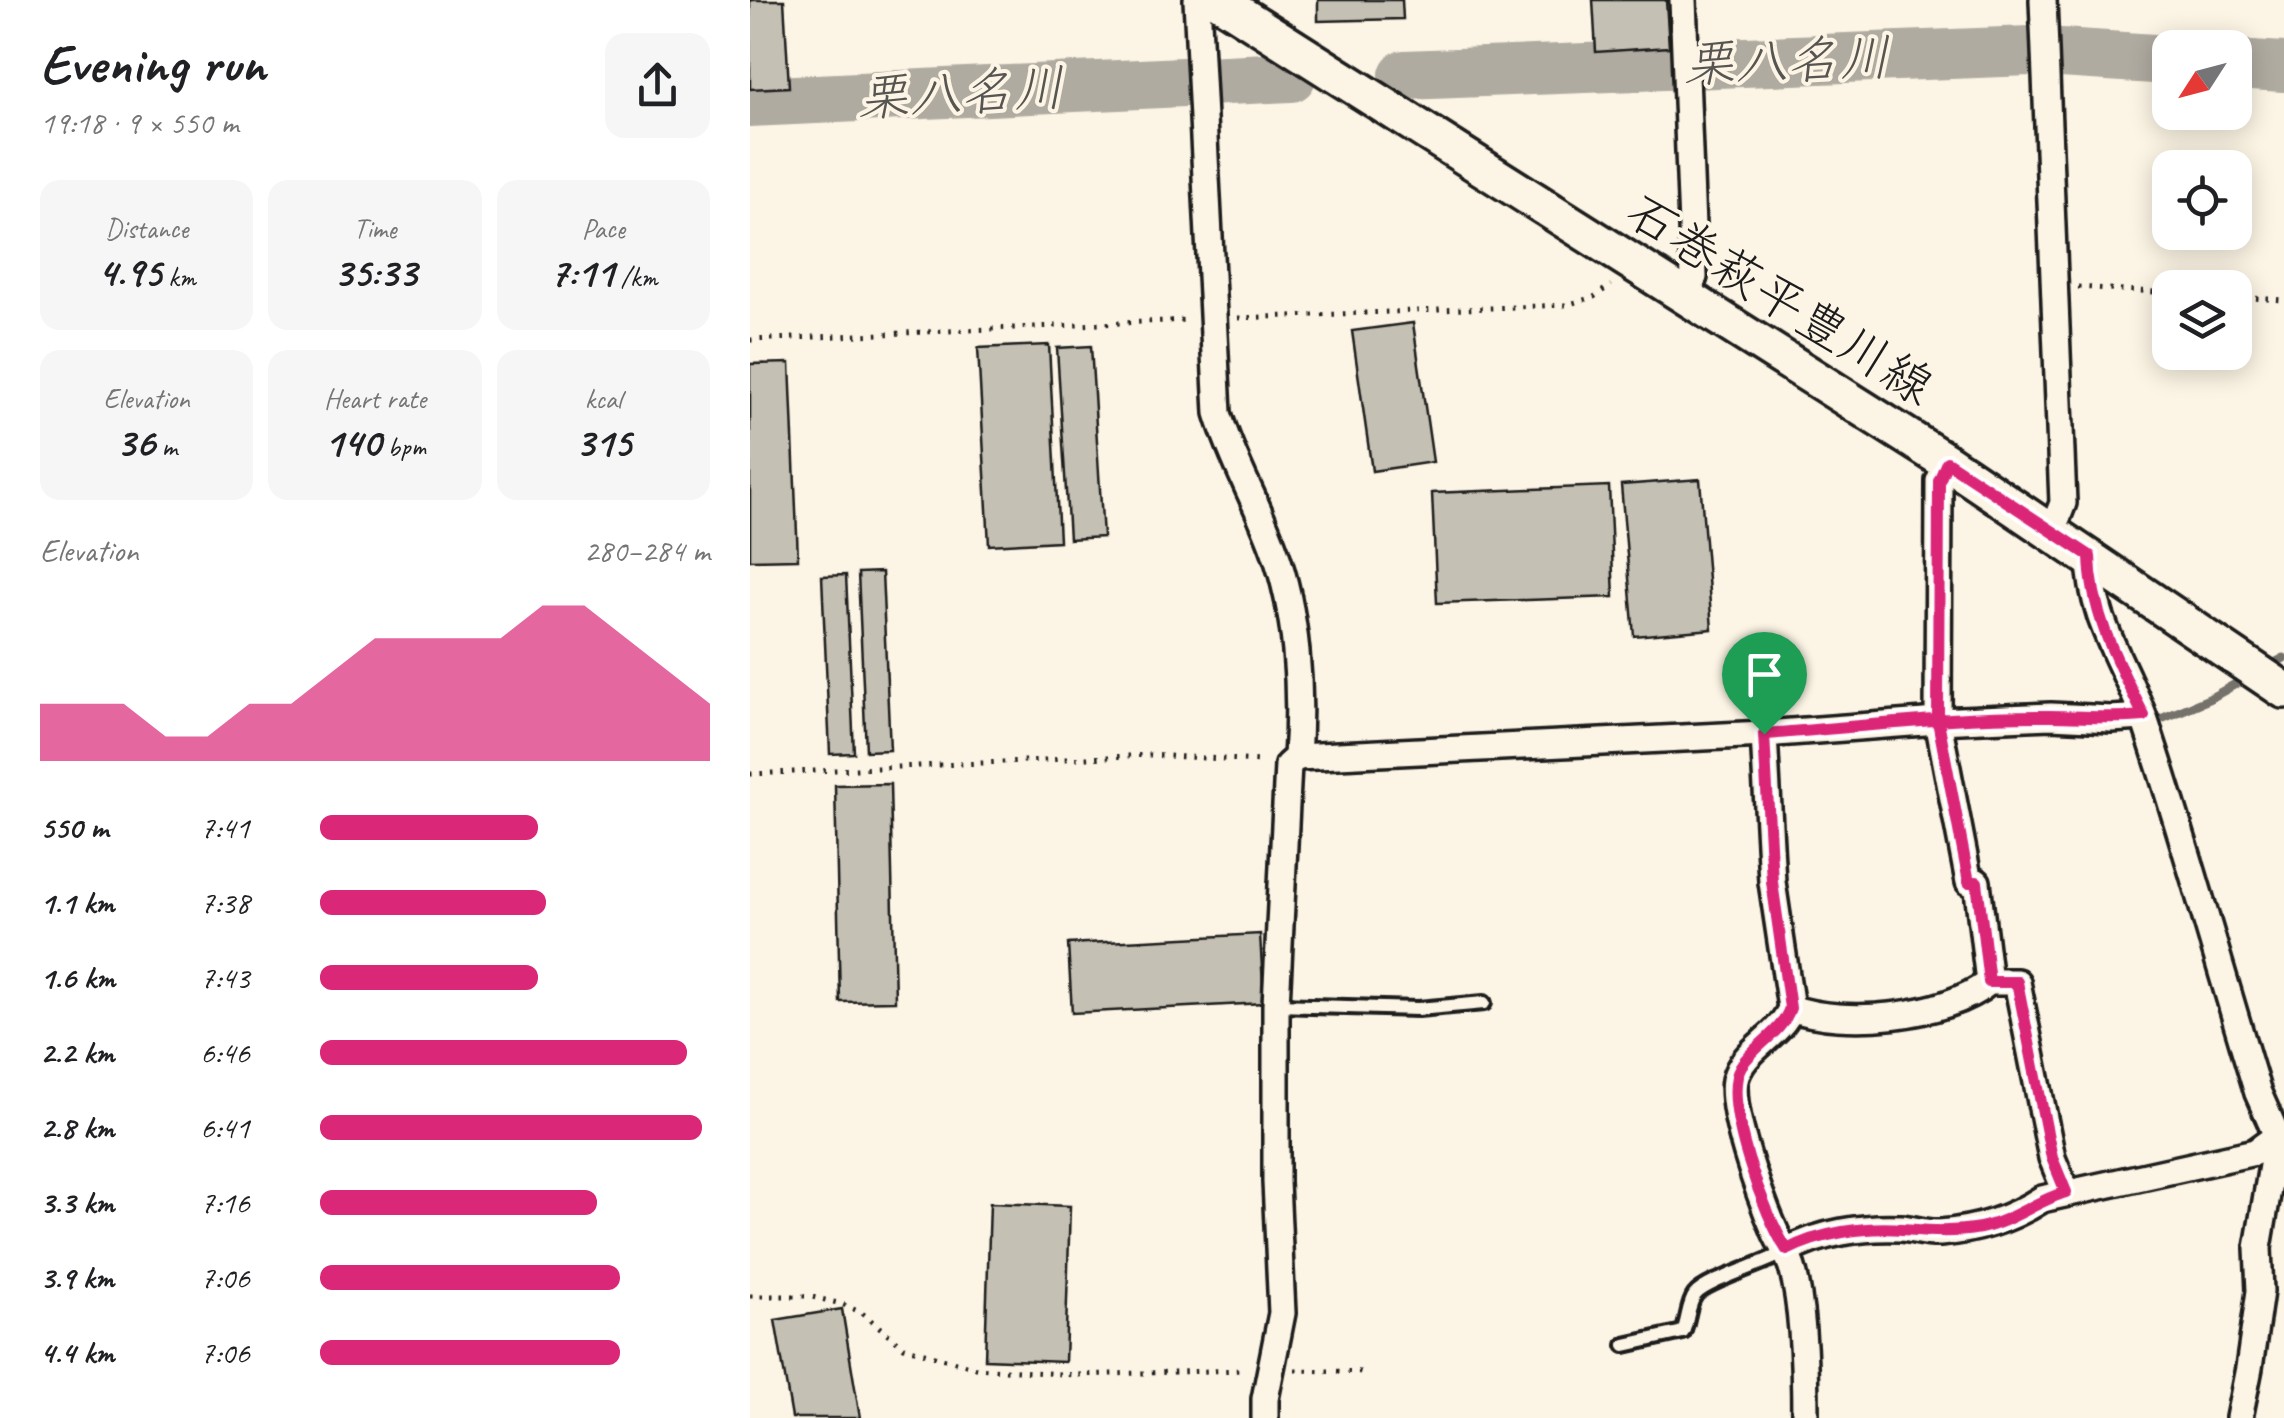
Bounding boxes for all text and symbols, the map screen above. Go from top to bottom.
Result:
water label: 栗八名川 [1682,24,1892,98]
text: Evening run [40,29,265,99]
north arrow [2152,30,2252,130]
map controls [2152,30,2252,370]
button: share [605,33,710,138]
water label: 栗八名川 [855,55,1067,131]
text: 19:18 · 9 × 550 m [40,102,238,143]
button: locate [2152,150,2252,250]
street label: 石巻萩平豊川線 [1615,180,1945,419]
text: Distance [105,211,188,246]
text: Time [354,211,396,246]
text: Pace [582,211,625,246]
text: 4.95 [98,246,162,299]
text: 35:33 [333,246,417,299]
text: 7:11 [549,246,614,299]
text: km [162,259,196,294]
text: /km [614,259,657,294]
button: layers [2152,270,2252,370]
text: Elevation [104,381,190,416]
text: Heart rate [324,381,426,416]
text: kcal [585,381,622,416]
text: 36 [116,416,155,469]
text: 140 [324,416,381,469]
text: 315 [575,416,631,469]
text: m [155,429,177,464]
text: bpm [381,429,426,464]
text: Elevation [40,530,138,571]
text: 280–284 m [584,530,710,571]
pin [1722,632,1807,735]
icon: arrive [1737,647,1792,702]
text: 550 m [40,807,108,848]
text: 7:41 [200,807,250,848]
text: 1.1 km [40,882,114,923]
text: 7:38 [200,882,250,923]
text: 1.6 km [40,957,115,998]
text: 7:43 [200,957,250,998]
text: 2.2 km [40,1032,114,1073]
text: 6:46 [200,1032,250,1073]
text: 2.8 km [40,1107,114,1148]
text: 6:41 [200,1107,250,1148]
text: 3.3 km [40,1182,114,1223]
text: 7:16 [200,1182,250,1223]
text: 3.9 km [40,1257,114,1298]
text: 7:06 [200,1257,250,1298]
text: 4.4 km [40,1332,114,1373]
text: 7:06 [200,1332,250,1373]

